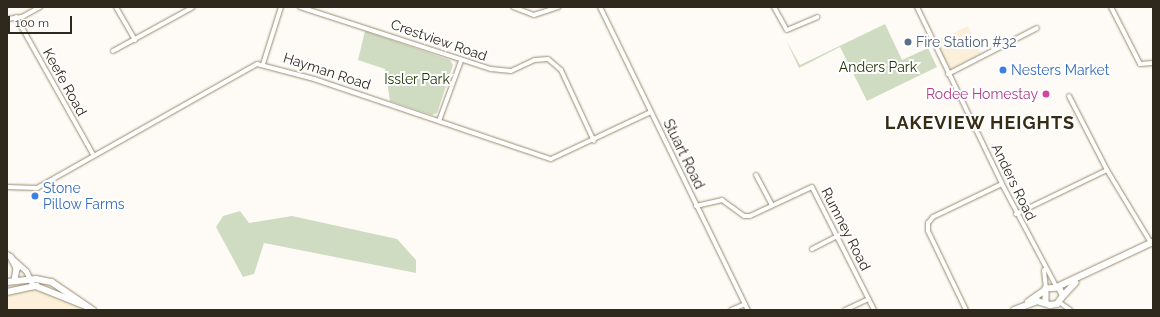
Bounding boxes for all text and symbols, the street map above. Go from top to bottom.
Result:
scale bar [10,8,74,34]
text: 100 m [15,16,49,30]
street label: Crestview Road [389,16,489,64]
place label: Fire Station #32 [916,34,1017,50]
marker: Fire Station #32 [903,37,913,47]
street label: Keefe Road [40,45,90,119]
street label: Hayman Road [281,49,373,93]
park label: Anders Park [839,59,917,75]
place label: Nesters Market [1011,62,1109,78]
marker: Nesters Market [998,65,1008,75]
park label: Issler Park [384,71,450,87]
place label: Rodee Homestay [926,86,1038,102]
marker: Rodee Homestay [1041,89,1051,99]
district label: LAKEVIEW HEIGHTS [885,112,1075,134]
street label: Stuart Road [660,116,708,192]
street label: Anders Road [988,141,1040,223]
place label: Stone Pillow Farms [43,180,125,212]
street label: Rumney Road [818,185,874,273]
marker: Stone Pillow Farms [30,191,40,201]

